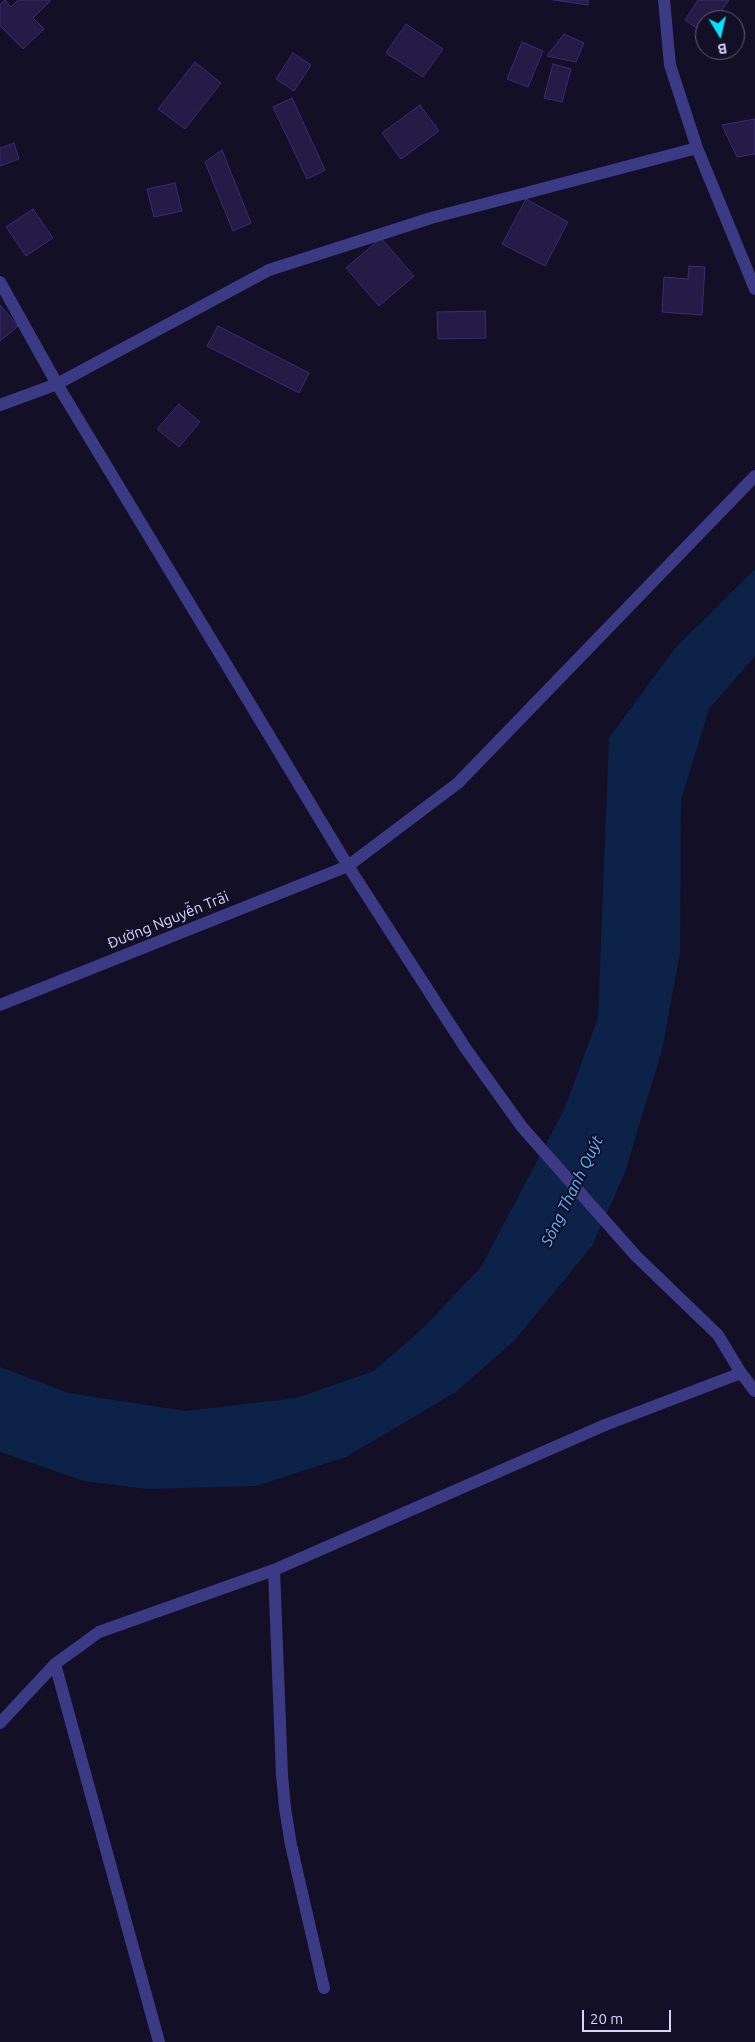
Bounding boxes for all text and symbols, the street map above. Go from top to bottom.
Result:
north arrow [695,10,745,60]
text: B [716,40,728,57]
street label: Đường Nguyễn Trãi [105,887,231,953]
water label: Sông Thanh Quýt [537,1133,607,1249]
scale bar [585,2000,674,2032]
text: 20 m [590,2010,623,2027]

